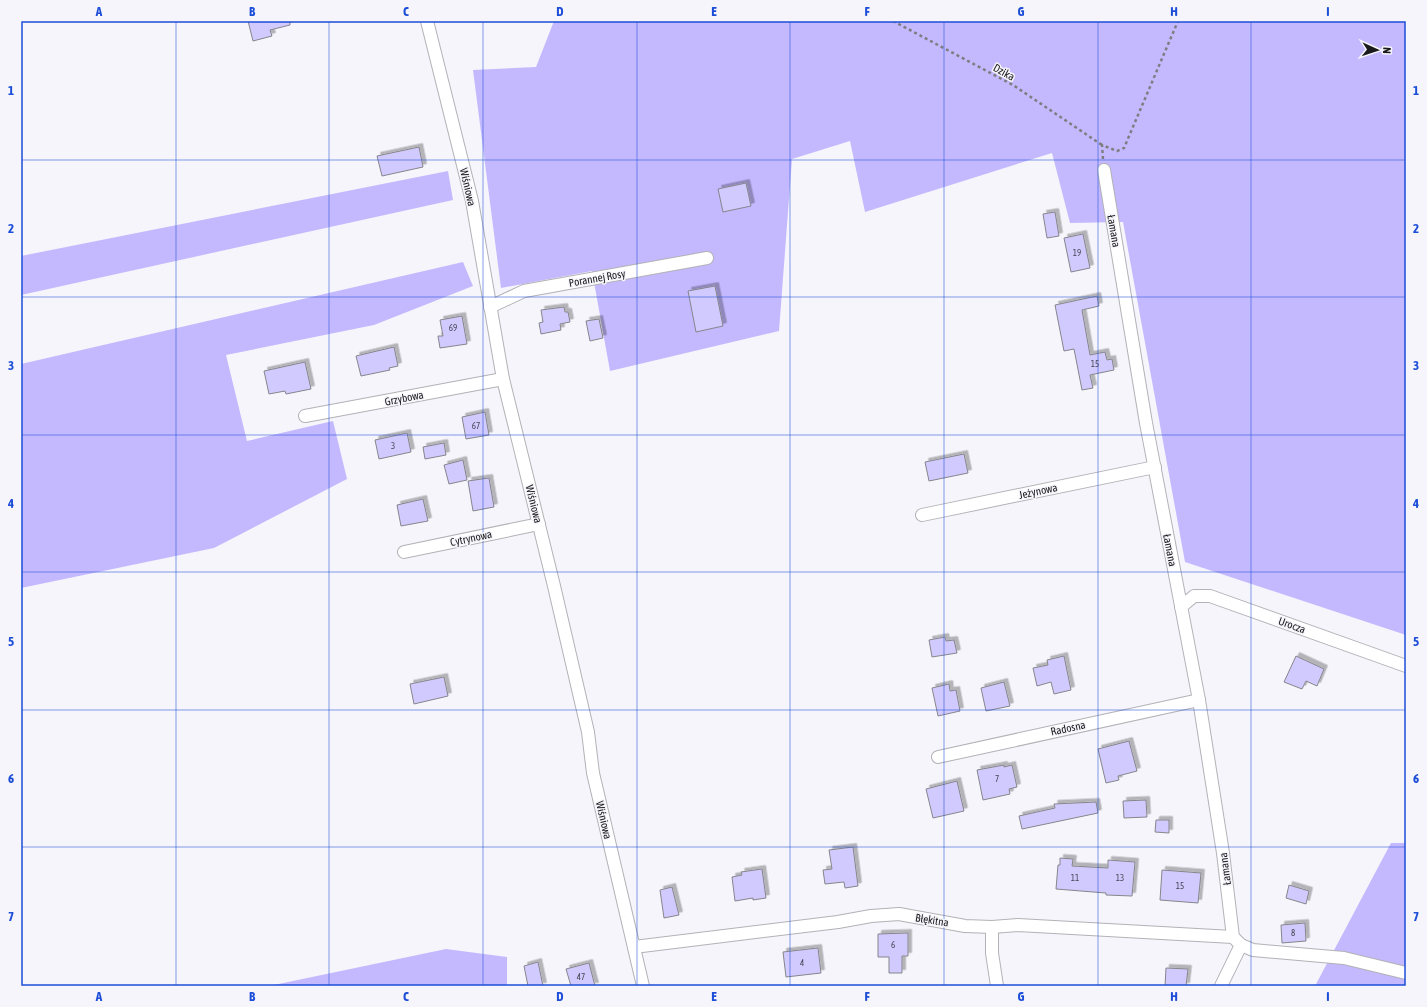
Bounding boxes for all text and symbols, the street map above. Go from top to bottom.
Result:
text: A [95,4,103,19]
text: B [249,4,256,19]
text: C [403,4,409,19]
text: D [556,4,564,19]
text: E [711,4,717,19]
text: F [864,4,870,19]
text: G [1018,4,1025,19]
text: H [1170,4,1178,19]
text: I [1326,4,1330,19]
north arrow [1357,30,1397,70]
text: N [1381,47,1393,54]
street label: Dzika [991,61,1017,83]
text: 1 [8,83,14,98]
text: 1 [1413,83,1419,98]
street label: Wiśniowa [458,167,478,207]
street label: Łamana [1105,214,1123,248]
text: 2 [8,221,14,236]
text: 2 [1413,221,1419,236]
house number: 19 [1073,248,1081,258]
street label: Porannej Rosy [568,267,627,289]
house number: 69 [449,323,457,333]
text: 3 [8,358,14,373]
text: 3 [1413,358,1419,373]
house number: 15 [1091,359,1099,369]
street label: Grzybowa [384,388,424,408]
house number: 67 [472,421,480,431]
house number: 3 [391,441,395,451]
street label: Jeżynowa [1018,481,1058,501]
street label: Wiśniowa [523,484,545,524]
text: 4 [7,496,14,511]
text: 4 [1412,496,1419,511]
street label: Cytrynowa [449,528,493,548]
street label: Łamana [1161,533,1179,567]
street label: Urocza [1277,615,1307,635]
text: 5 [8,634,14,649]
text: 5 [1413,634,1419,649]
street label: Radosna [1049,718,1087,738]
text: 6 [8,771,14,786]
text: 6 [1413,771,1419,786]
house number: 7 [995,774,999,784]
street label: Wiśniowa [594,800,614,840]
street label: Łamana [1217,852,1233,886]
house number: 11 [1071,873,1079,883]
house number: 13 [1116,873,1124,883]
house number: 15 [1176,881,1184,891]
text: 7 [8,909,14,924]
text: 7 [1413,909,1419,924]
street label: Błękitna [914,911,950,929]
house number: 8 [1291,928,1295,938]
house number: 6 [891,940,895,950]
house number: 4 [800,958,804,968]
house number: 47 [577,972,585,982]
text: A [95,989,103,1004]
text: B [249,989,256,1004]
text: C [403,989,409,1004]
text: D [556,989,564,1004]
text: E [711,989,717,1004]
text: F [864,989,870,1004]
text: G [1018,989,1025,1004]
text: H [1170,989,1178,1004]
text: I [1326,989,1330,1004]

